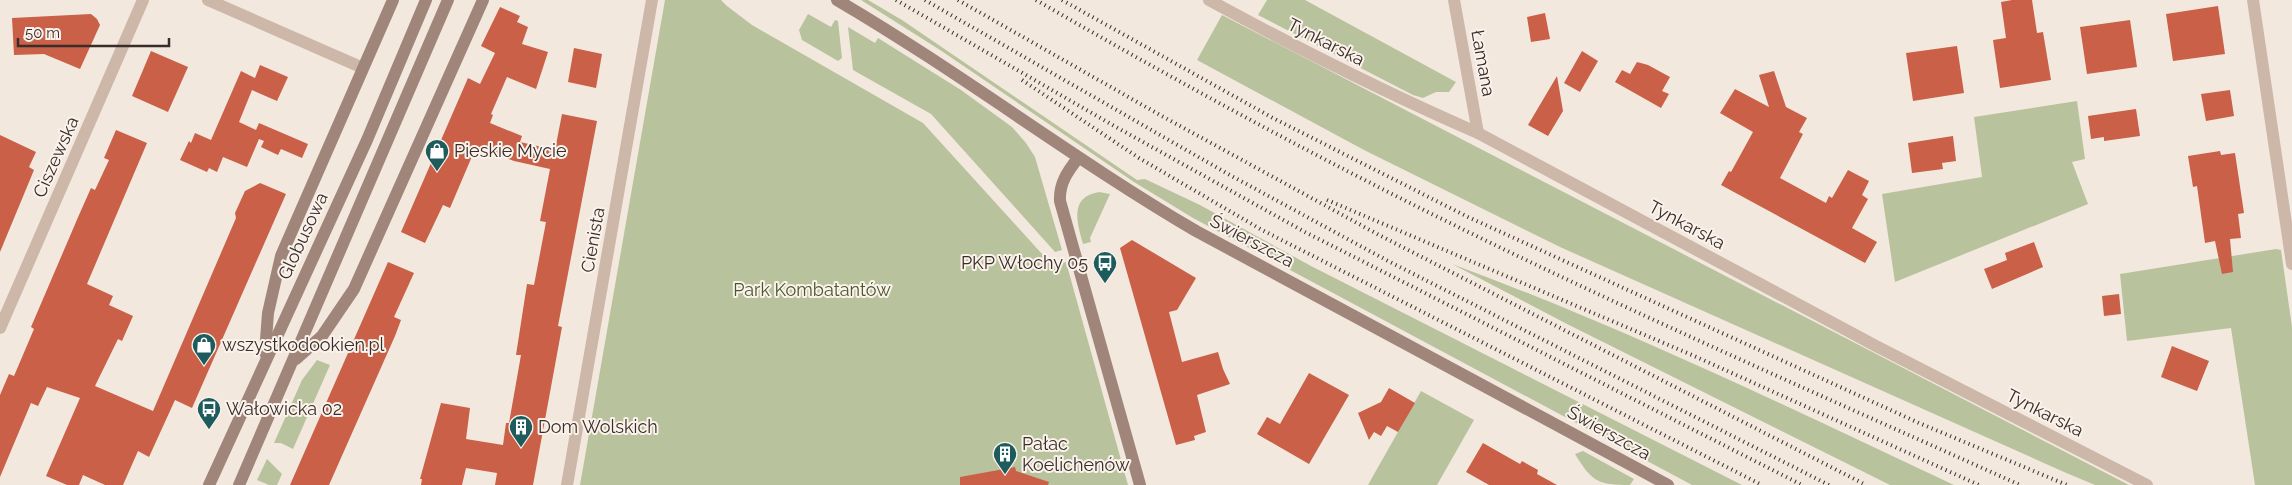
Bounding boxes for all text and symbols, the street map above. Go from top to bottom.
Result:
street label: Tynkarska [1284,13,1368,70]
scale bar [18,15,169,47]
text: 50 m [25,24,60,42]
street label: Łamana [1467,28,1500,98]
street label: Ciszewska [28,113,83,201]
shop icon: Pieskie Mycie [424,138,450,172]
place label: Pieskie Mycie [454,140,567,161]
street label: Globusowa [273,189,332,283]
street label: Tynkarska [1645,196,1729,253]
street label: Cienista [576,206,609,274]
street label: Świerszcza [1207,209,1298,271]
bus stop icon: PKP Włochy 05 [1092,250,1118,284]
place label: PKP Włochy 05 [961,252,1088,273]
park label: Park Kombatantów [733,279,891,300]
shop icon: wszystkodookien.pl [191,332,217,366]
place label: wszystkodookien.pl [222,334,385,355]
street label: Tynkarska [2003,384,2087,441]
bus stop icon: Wałowicka 02 [196,396,222,430]
place label: Wałowicka 02 [226,398,342,419]
street label: Świerszcza [1564,400,1655,464]
building icon: Dom Wolskich [508,414,534,448]
place label: Dom Wolskich [538,416,658,437]
place label: Pałac Koelichenów [1022,433,1130,475]
building icon: Pałac Koelichenów [992,441,1018,475]

